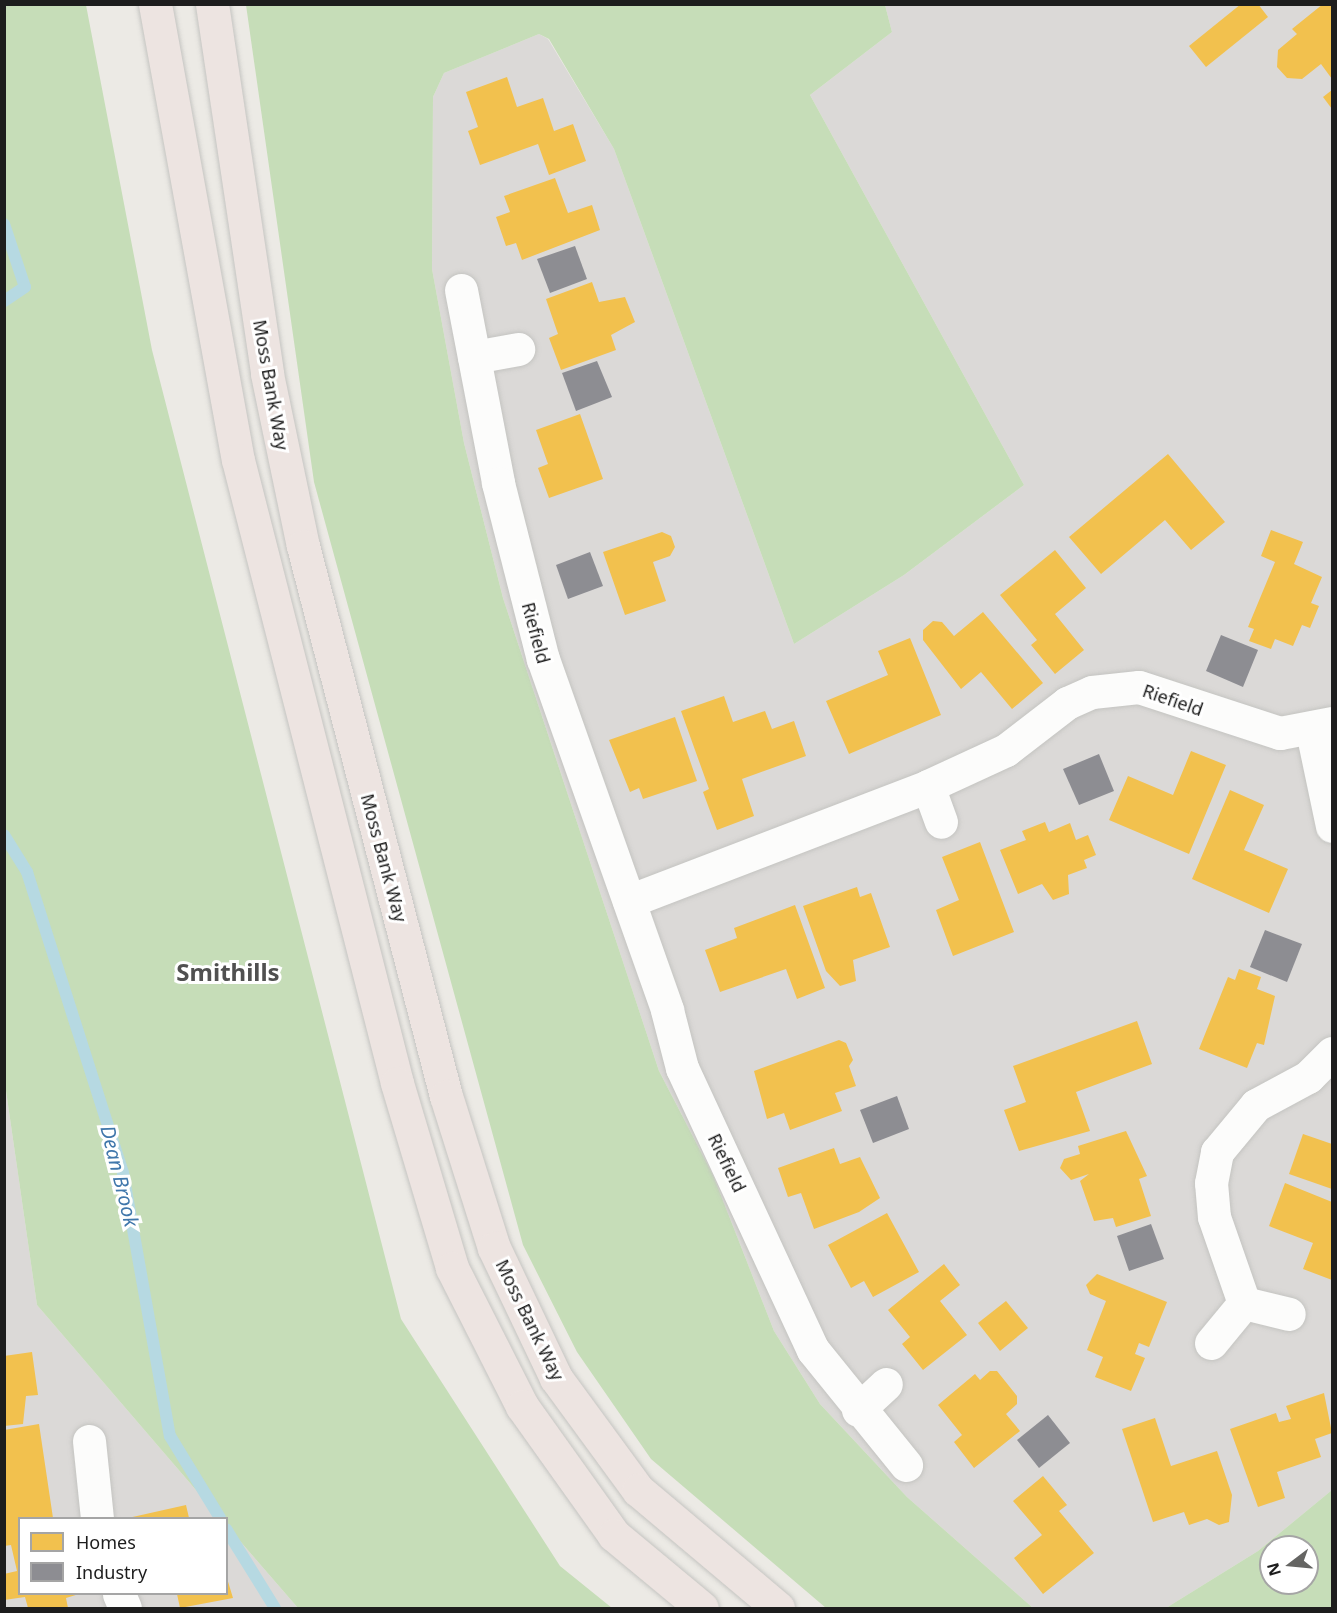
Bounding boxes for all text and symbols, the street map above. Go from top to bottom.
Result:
street label: Moss Bank Way [249,318,293,452]
street label: Riefield [517,600,555,666]
street label: Riefield [1140,680,1206,720]
street label: Moss Bank Way [356,791,412,925]
district label: Smithills [176,958,280,986]
water label: Dean Brook [96,1123,144,1229]
street label: Riefield [704,1130,750,1196]
street label: Moss Bank Way [491,1256,569,1384]
legend [18,1517,228,1595]
text: Homes [76,1530,136,1554]
north arrow [1259,1535,1319,1595]
text: Industry [76,1560,147,1584]
text: N [1261,1560,1286,1579]

